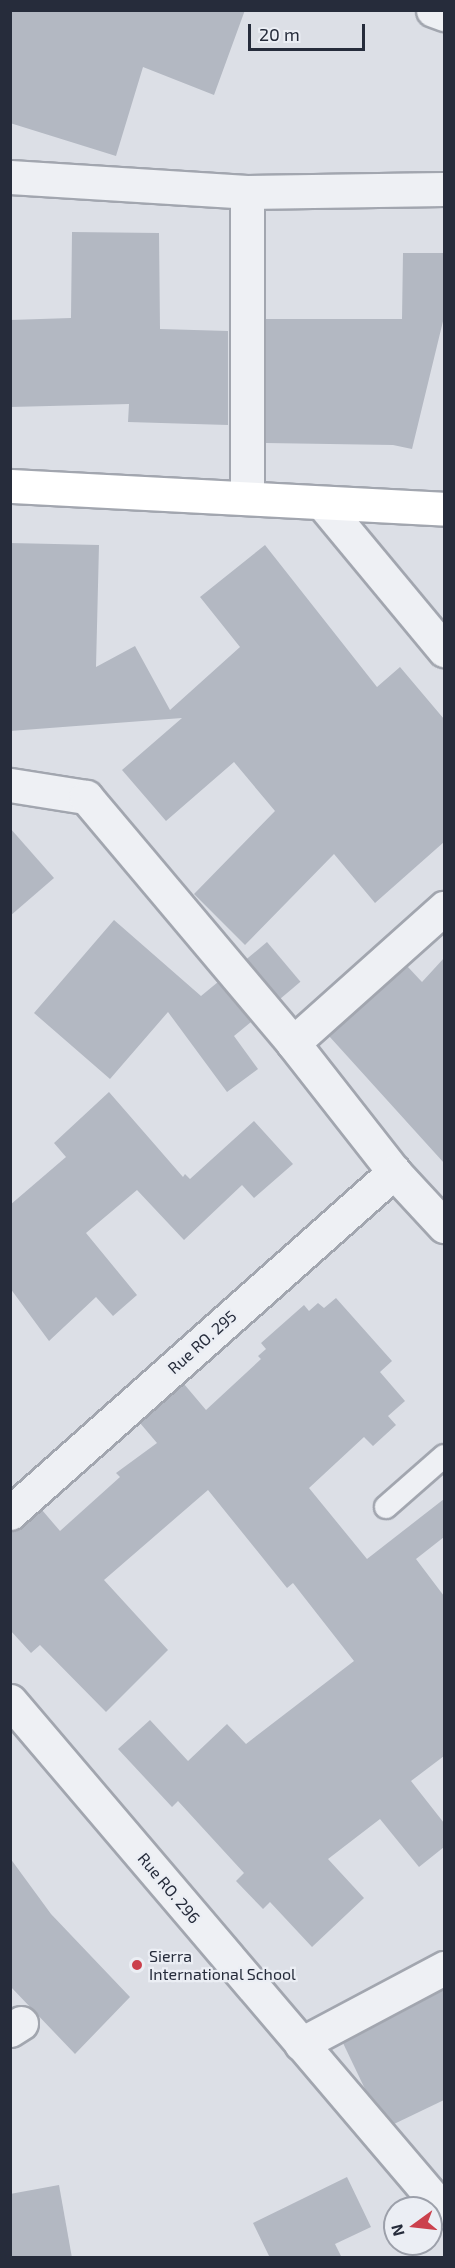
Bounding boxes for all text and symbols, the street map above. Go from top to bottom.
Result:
scale bar [251,12,368,50]
text: 20 m [259,23,300,45]
street label: Rue RO. 295 [164,1306,240,1378]
street label: Rue RO. 296 [134,1849,204,1927]
place label: Sierra International School [149,1946,296,1984]
marker: Sierra International School [130,1958,144,1972]
north arrow [383,2196,443,2256]
text: N [386,2222,408,2238]

